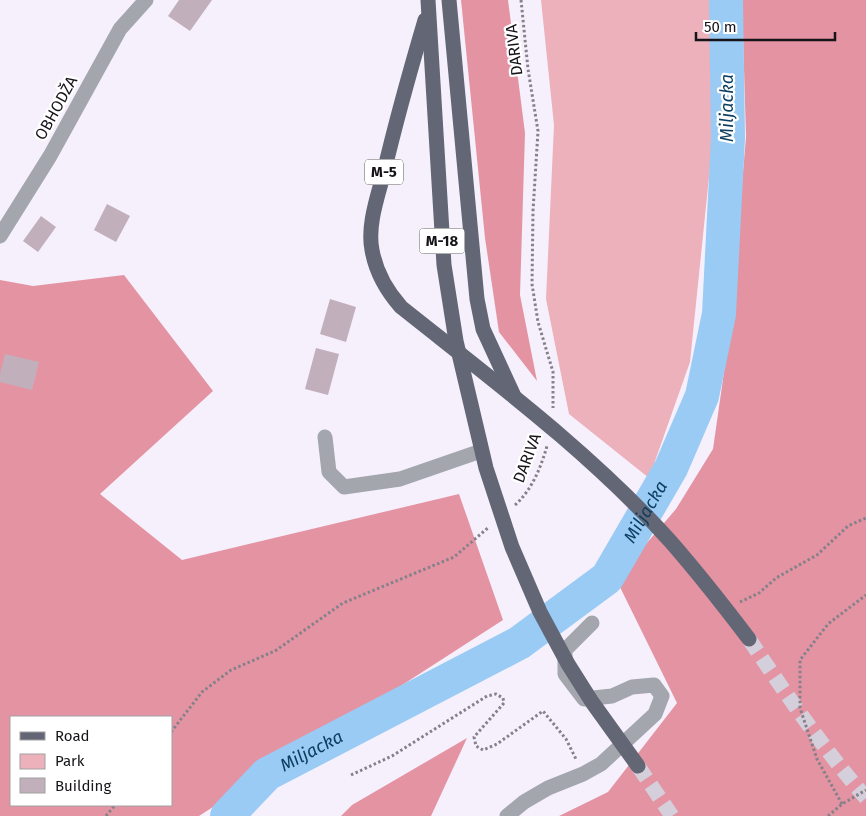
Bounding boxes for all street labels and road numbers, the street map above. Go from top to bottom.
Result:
street label: DARIVA [501,22,527,77]
street label: OBHODŽA [30,71,82,143]
road number: M-5 [365,160,403,184]
road number: M-18 [420,228,464,254]
street label: DARIVA [509,430,545,485]

